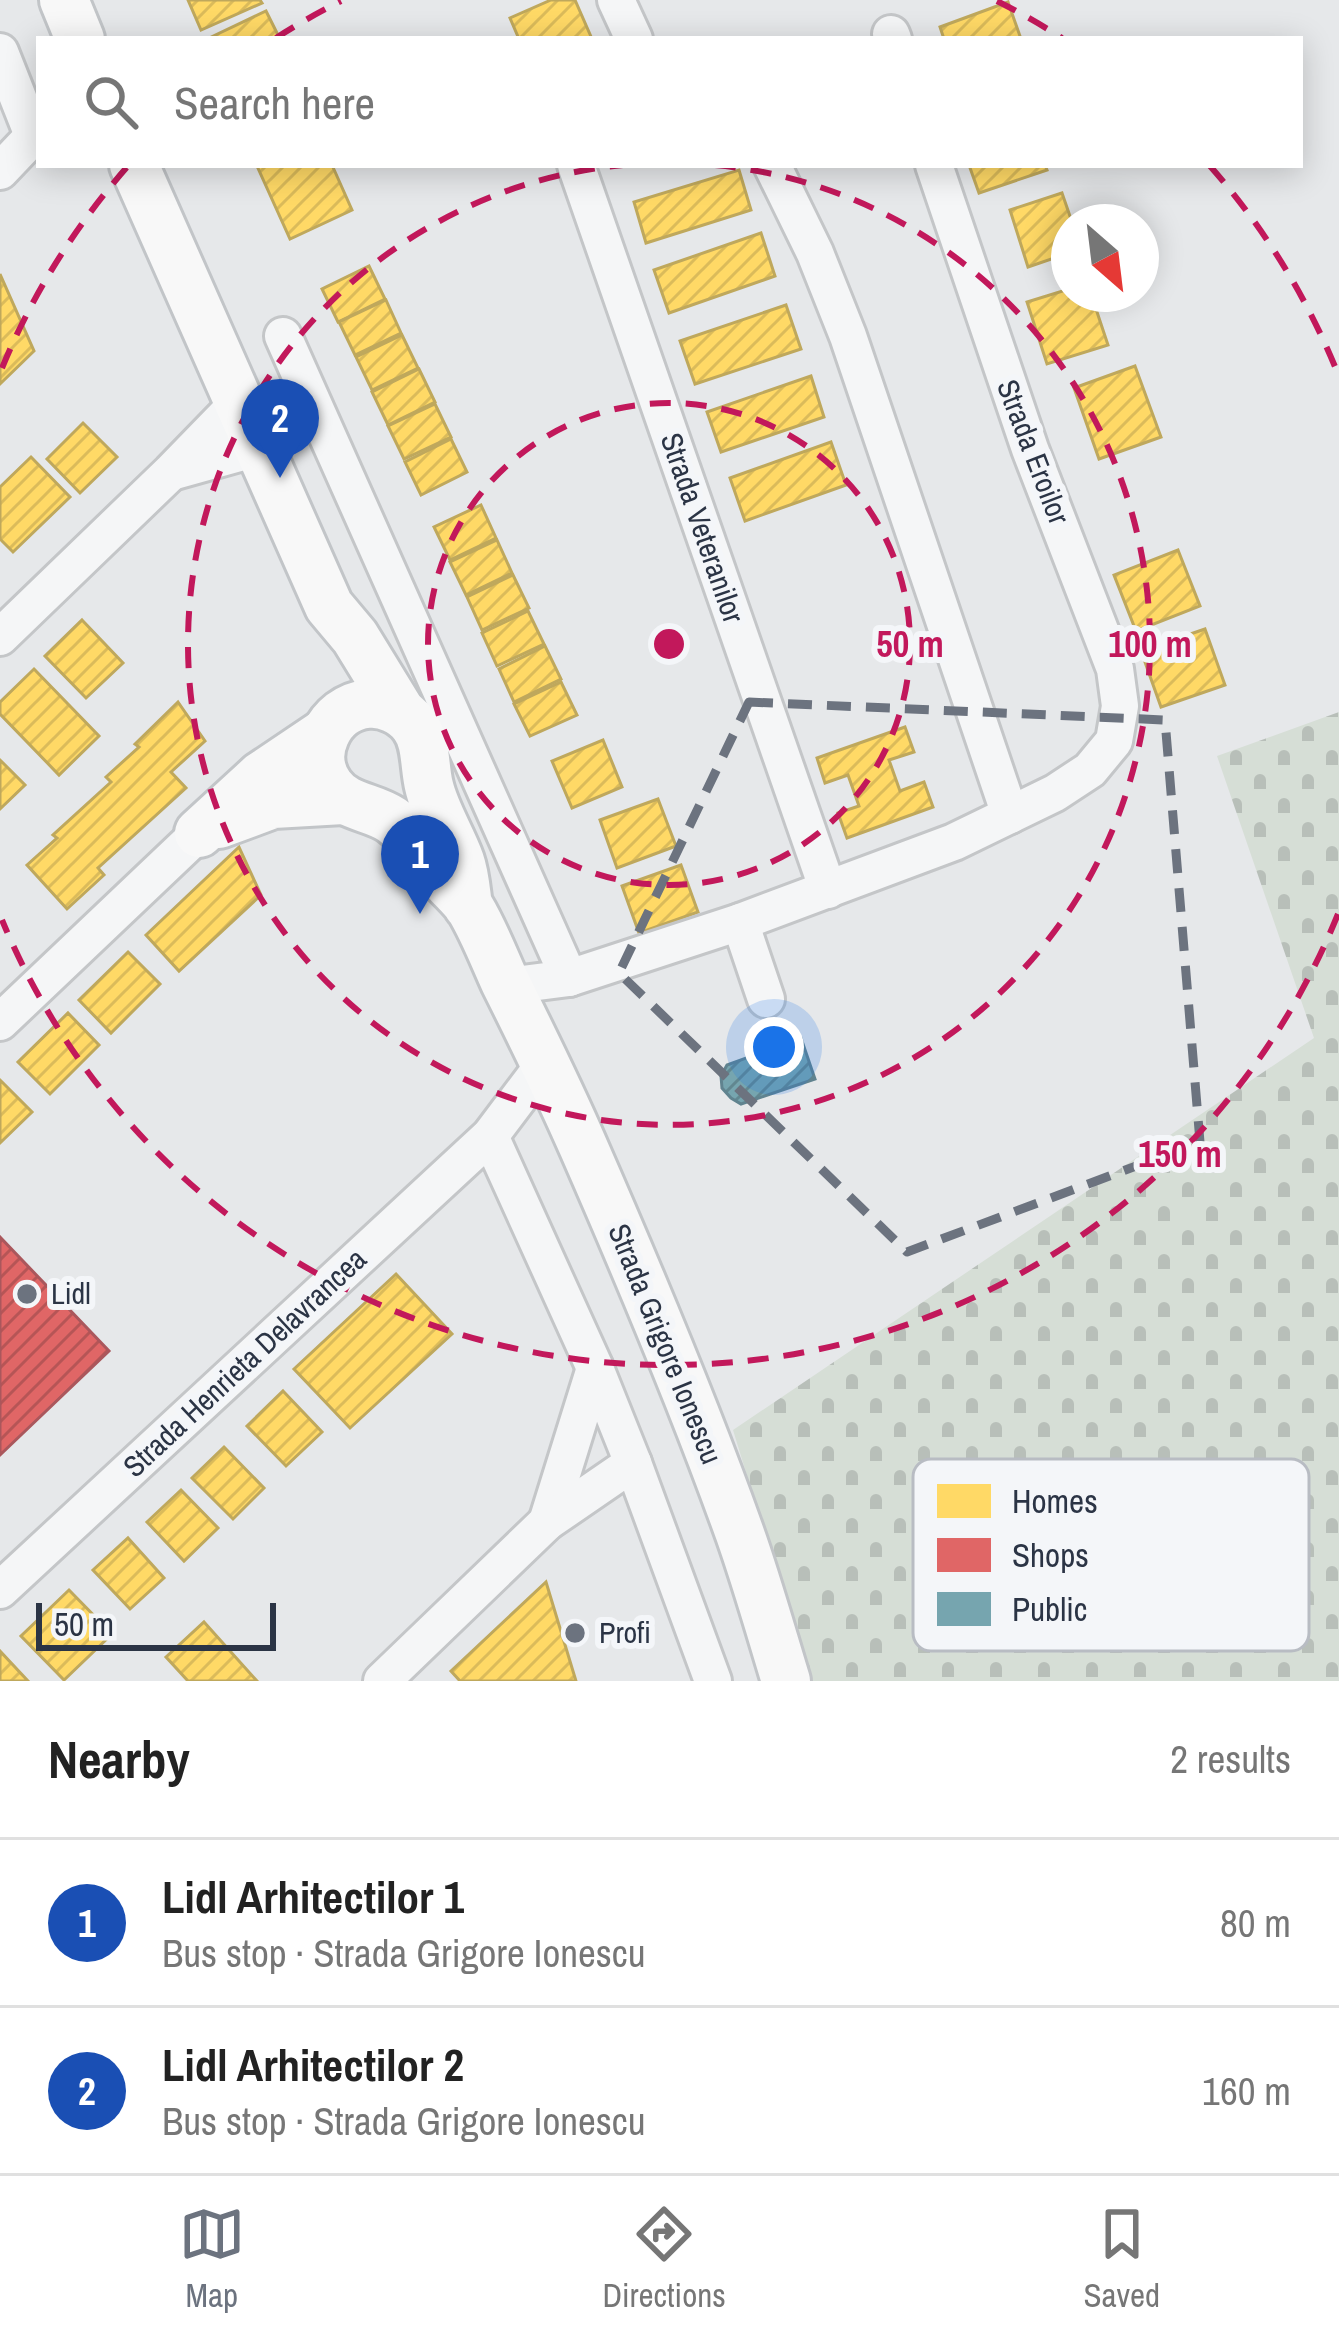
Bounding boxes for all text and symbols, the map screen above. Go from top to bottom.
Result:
search box [36,36,1303,168]
icon: search [78,69,144,135]
text: Search here [174,72,375,133]
north arrow [1051,204,1159,312]
street label: Strada Eroilor [988,374,1080,530]
pin: 2 [241,379,319,478]
street label: Strada Veteranilor [652,427,754,629]
text: 50 m [876,620,944,668]
text: 100 m [1108,620,1192,668]
centre of rings [648,623,690,665]
pin: 1 [381,815,459,914]
your location [744,1017,804,1077]
text: 150 m [1138,1130,1222,1178]
street label: Strada Grigore Ionescu [599,1218,732,1470]
street label: Strada Henrieta Delavrancea [114,1239,375,1486]
place label: Lidl [51,1273,91,1313]
marker: Lidl [14,1281,40,1307]
legend [913,1459,1309,1651]
text: Homes [1012,1479,1098,1523]
text: Shops [1012,1533,1089,1577]
text: Public [1012,1587,1087,1631]
scale bar [36,1597,276,1650]
text: 50 m [54,1602,114,1646]
place label: Profi [599,1612,651,1652]
marker: Profi [562,1620,588,1646]
text: Nearby [48,1725,190,1794]
text: 2 results [1170,1733,1291,1785]
text: Lidl Arhitectilor 1 [162,1866,464,1927]
text: 1 [78,1897,96,1949]
text: 80 m [1220,1897,1291,1949]
text: Bus stop · Strada Grigore Ionescu [162,1927,646,1979]
text: Lidl Arhitectilor 2 [162,2034,464,2095]
text: 2 [78,2065,96,2117]
text: 160 m [1202,2065,1291,2117]
text: Bus stop · Strada Grigore Ionescu [162,2095,646,2147]
tab: Map [179,2201,245,2317]
tab: Directions [602,2201,726,2317]
tab: Saved [1083,2201,1160,2317]

